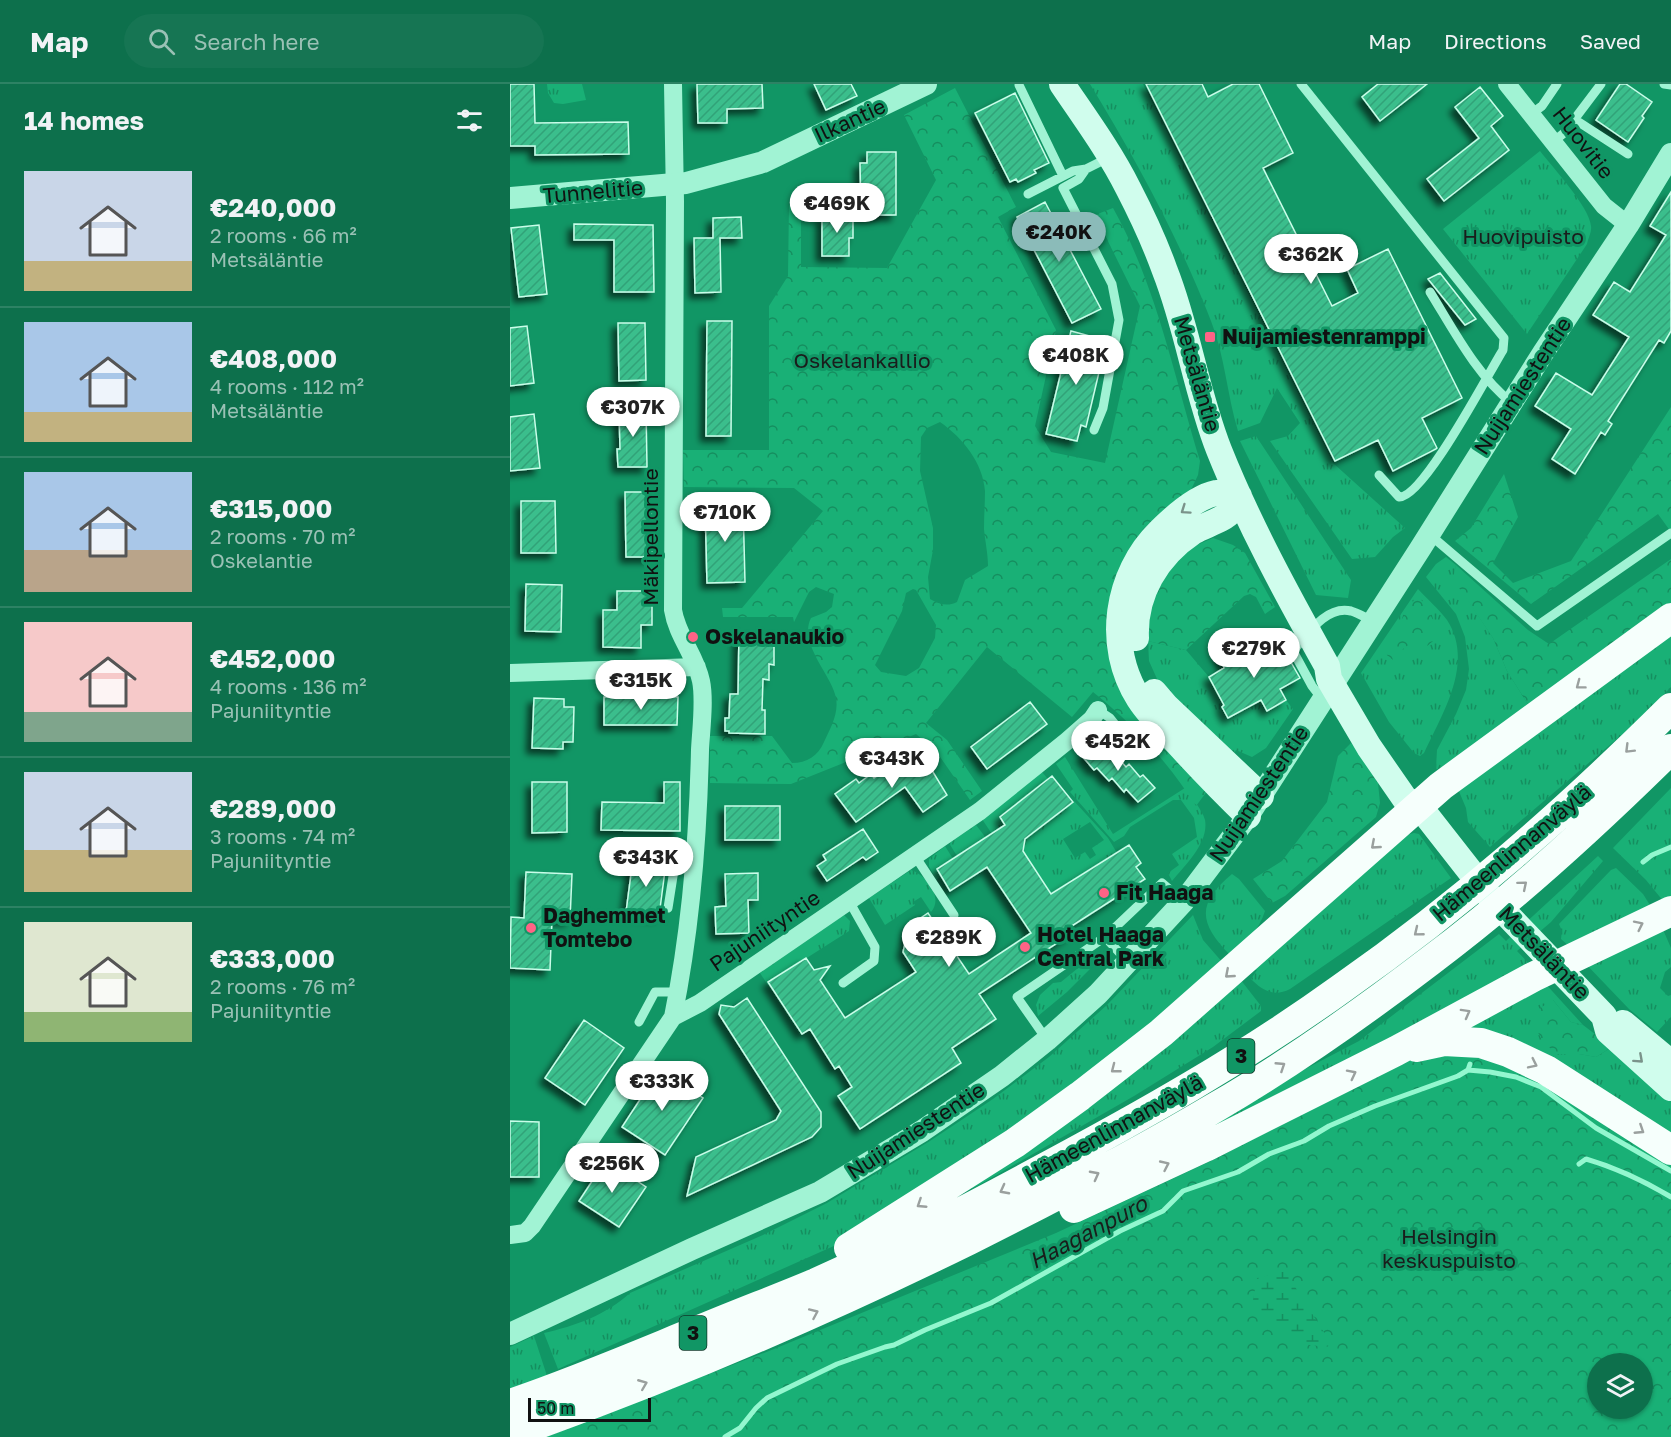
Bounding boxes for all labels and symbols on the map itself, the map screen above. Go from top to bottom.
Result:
street label: Ilkantie [810,92,889,148]
street label: Huovitie [1548,101,1620,184]
street label: Tunnelitie [542,174,644,208]
pin: €469K [795,183,879,234]
pin: €240K [1017,212,1101,263]
park label: Huovipuisto [1462,223,1584,249]
pin: €362K [1269,234,1353,285]
street label: Nuijamiestentie [1468,312,1576,459]
street label: Metsäläntie [1169,313,1227,435]
place label: Nuijamiestenramppi [1222,323,1426,349]
marker: Nuijamiestenramppi [1203,330,1217,344]
pin: €408K [1034,335,1118,386]
park label: Oskelankallio [794,347,930,373]
pin: €307K [591,387,675,438]
street label: Mäkipellontie [637,468,663,606]
pin: €710K [683,492,767,543]
one-way arrow [1181,503,1192,514]
place label: Oskelanaukio [705,623,844,649]
pin: €279K [1212,628,1296,679]
marker: Oskelanaukio [686,630,700,644]
pin: €315K [599,660,683,711]
one-way arrow [1575,677,1586,688]
street label: Nuijamiestentie [1203,720,1313,867]
pin: €452K [1076,721,1160,772]
pin: €343K [850,738,934,789]
one-way arrow [1626,742,1637,753]
street label: Hämeenlinnanväylä [1427,778,1596,926]
pin: €343K [604,837,688,888]
one-way arrow [1371,838,1382,849]
place label: Fit Haaga [1116,879,1213,905]
one-way arrow [1516,882,1527,893]
street label: Pajuniityntie [704,884,825,977]
marker: Fit Haaga [1097,886,1111,900]
street label: Metsäläntie [1494,900,1595,1004]
place label: Daghemmet Tomtebo [543,902,666,952]
pin: €289K [907,917,991,968]
marker: Daghemmet Tomtebo [524,921,538,935]
place label: Hotel Haaga Central Park [1037,921,1164,971]
one-way arrow [1633,921,1644,932]
one-way arrow [1414,924,1425,935]
marker: Hotel Haaga Central Park [1018,940,1032,954]
one-way arrow [1225,967,1236,978]
one-way arrow [1459,1009,1470,1020]
road number: 3 [1228,1039,1254,1073]
one-way arrow [1633,1052,1643,1063]
one-way arrow [1527,1057,1537,1068]
pin: €333K [620,1061,704,1112]
one-way arrow [1111,1061,1122,1072]
one-way arrow [1274,1062,1285,1073]
street label: Hämeenlinnanväylä [1020,1068,1207,1188]
one-way arrow [1345,1069,1356,1081]
street label: Nuijamiestentie [842,1076,989,1184]
one-way arrow [1633,1123,1644,1134]
pin: €256K [570,1143,654,1194]
one-way arrow [1159,1161,1170,1173]
one-way arrow [1088,1171,1099,1182]
one-way arrow [1000,1183,1010,1194]
water label: Haaganpuro [1024,1188,1153,1274]
one-way arrow [916,1196,927,1207]
park label: Helsingin keskuspuisto [1382,1223,1516,1273]
one-way arrow [808,1308,819,1320]
road number: 3 [680,1316,706,1350]
one-way arrow [637,1379,648,1391]
scale bar [528,1395,651,1422]

